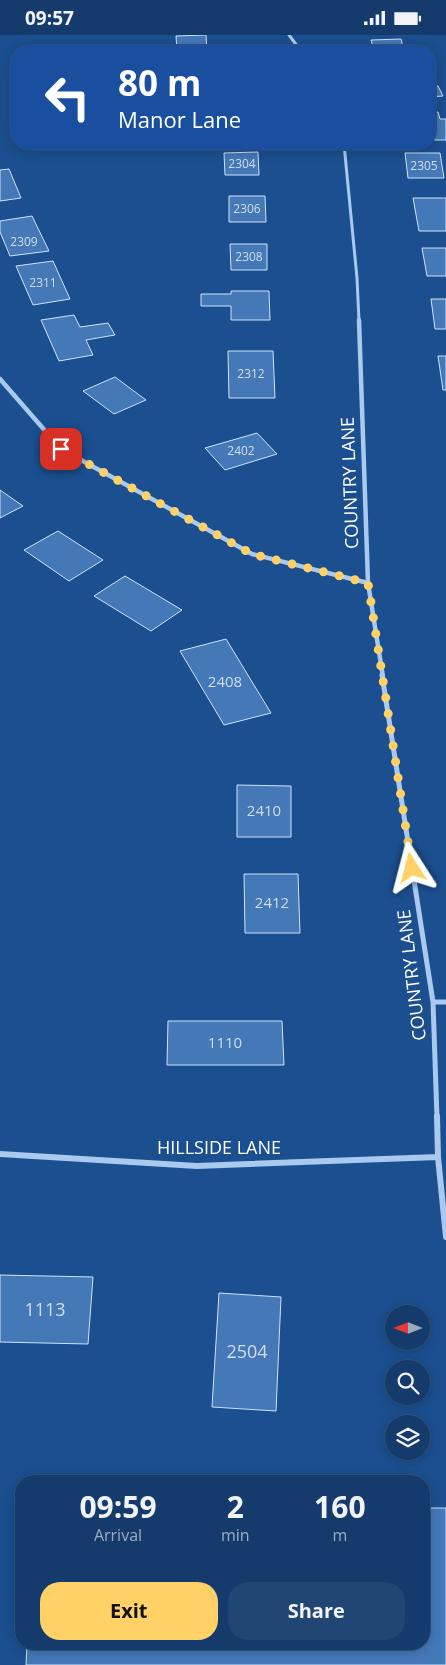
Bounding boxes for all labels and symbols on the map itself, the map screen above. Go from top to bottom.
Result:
house number: 2304 [228,155,256,172]
house number: 2305 [410,157,438,174]
house number: 2306 [233,200,261,217]
house number: 2309 [10,233,38,250]
house number: 2308 [235,248,263,265]
house number: 2311 [29,274,57,291]
house number: 2312 [237,365,265,382]
street label: COUNTRY LANE [335,417,363,549]
pin [40,428,82,470]
house number: 2402 [227,442,255,459]
house number: 2408 [208,671,242,691]
house number: 2410 [247,800,281,820]
position arrow [385,841,437,893]
house number: 2412 [255,892,289,912]
street label: COUNTRY LANE [391,908,431,1042]
house number: 1110 [208,1032,242,1052]
street label: HILLSIDE LANE [157,1135,281,1159]
house number: 1113 [24,1297,66,1321]
north arrow [385,1305,430,1350]
house number: 2504 [226,1339,268,1363]

